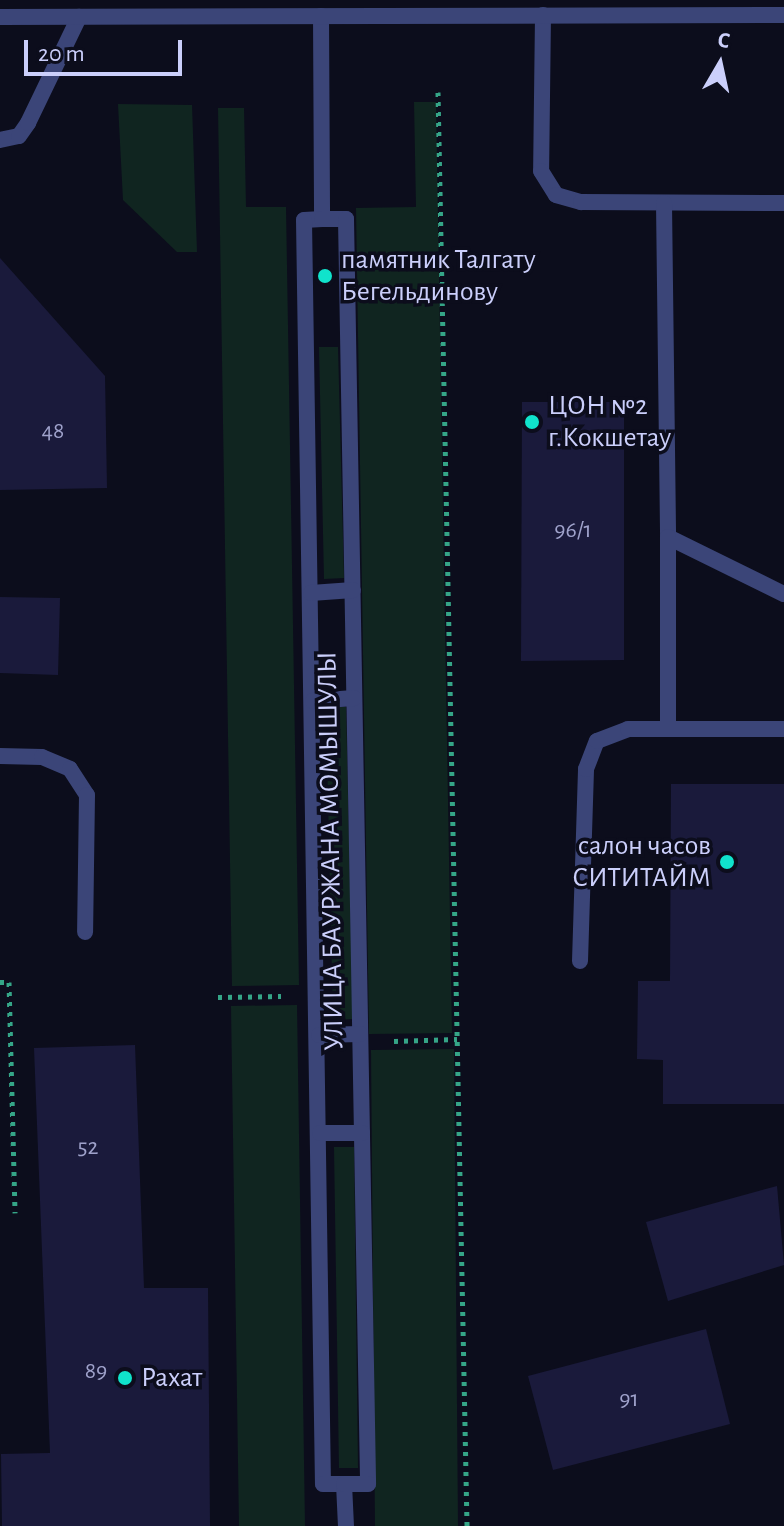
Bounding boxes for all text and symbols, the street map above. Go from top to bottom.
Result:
scale bar [28,24,186,74]
north arrow [680,24,760,104]
text: С [716,28,731,52]
text: 20 m [38,42,85,66]
place label: памятник Талгату Бегельдинову [341,243,536,309]
marker: памятник Талгату Бегельдинову [316,267,334,285]
place label: ЦОН №2 г.Кокшетау [548,389,671,455]
marker: ЦОН №2 г.Кокшетау [523,413,541,431]
house number: 48 [42,418,64,446]
house number: 96/1 [554,517,592,545]
street label: УЛИЦА БАУРЖАНА МОМЫШУЛЫ [311,651,351,1051]
place label: салон часов СИТИТАЙМ [572,829,711,895]
marker: салон часов СИТИТАЙМ [718,853,736,871]
house number: 52 [78,1134,98,1162]
house number: 89 [85,1358,107,1386]
place label: Рахат [141,1361,202,1395]
marker: Рахат [116,1369,134,1387]
house number: 91 [619,1386,639,1414]

